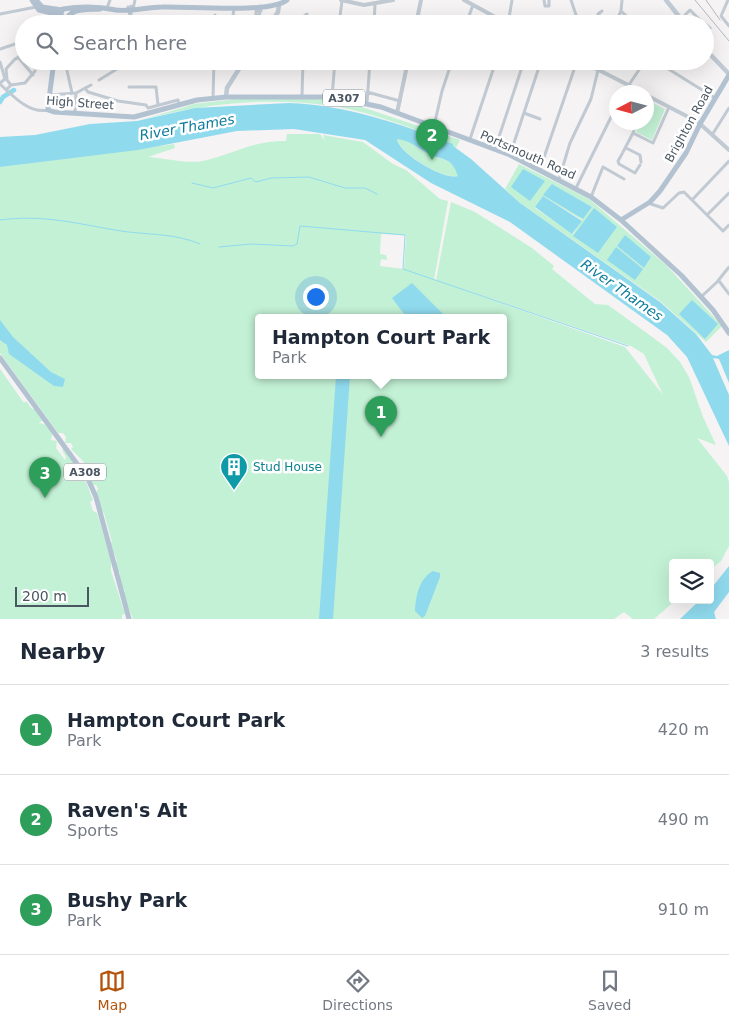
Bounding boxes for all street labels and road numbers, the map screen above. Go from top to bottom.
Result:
street label: Brighton Road [662,83,716,165]
road number: A307 [323,90,365,106]
street label: High Street [46,94,115,112]
street label: Portsmouth Road [478,128,578,182]
road number: A308 [64,464,106,481]

